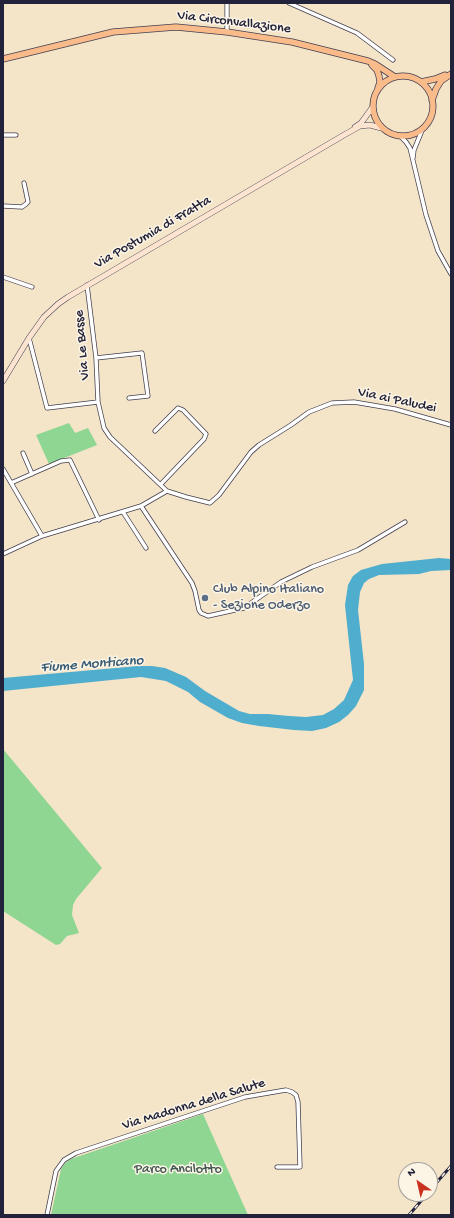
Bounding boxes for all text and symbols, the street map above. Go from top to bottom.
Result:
street label: Via Circonvallazione [176,8,292,38]
street label: Via Postumia di Fratta [92,193,214,273]
street label: Via Le Basse [72,309,94,381]
street label: Via ai Paludei [356,385,438,417]
place label: Club Alpino Italiano - Sezione Oderzo [213,582,324,614]
marker: Club Alpino Italiano - Sezione Oderzo [200,593,210,603]
water label: Fiume Monticano [40,652,144,678]
street label: Via Madonna della Salute [120,1075,268,1135]
park label: Parco Ancilotto [134,1162,222,1178]
north arrow [398,1162,438,1202]
text: N [406,1166,418,1180]

